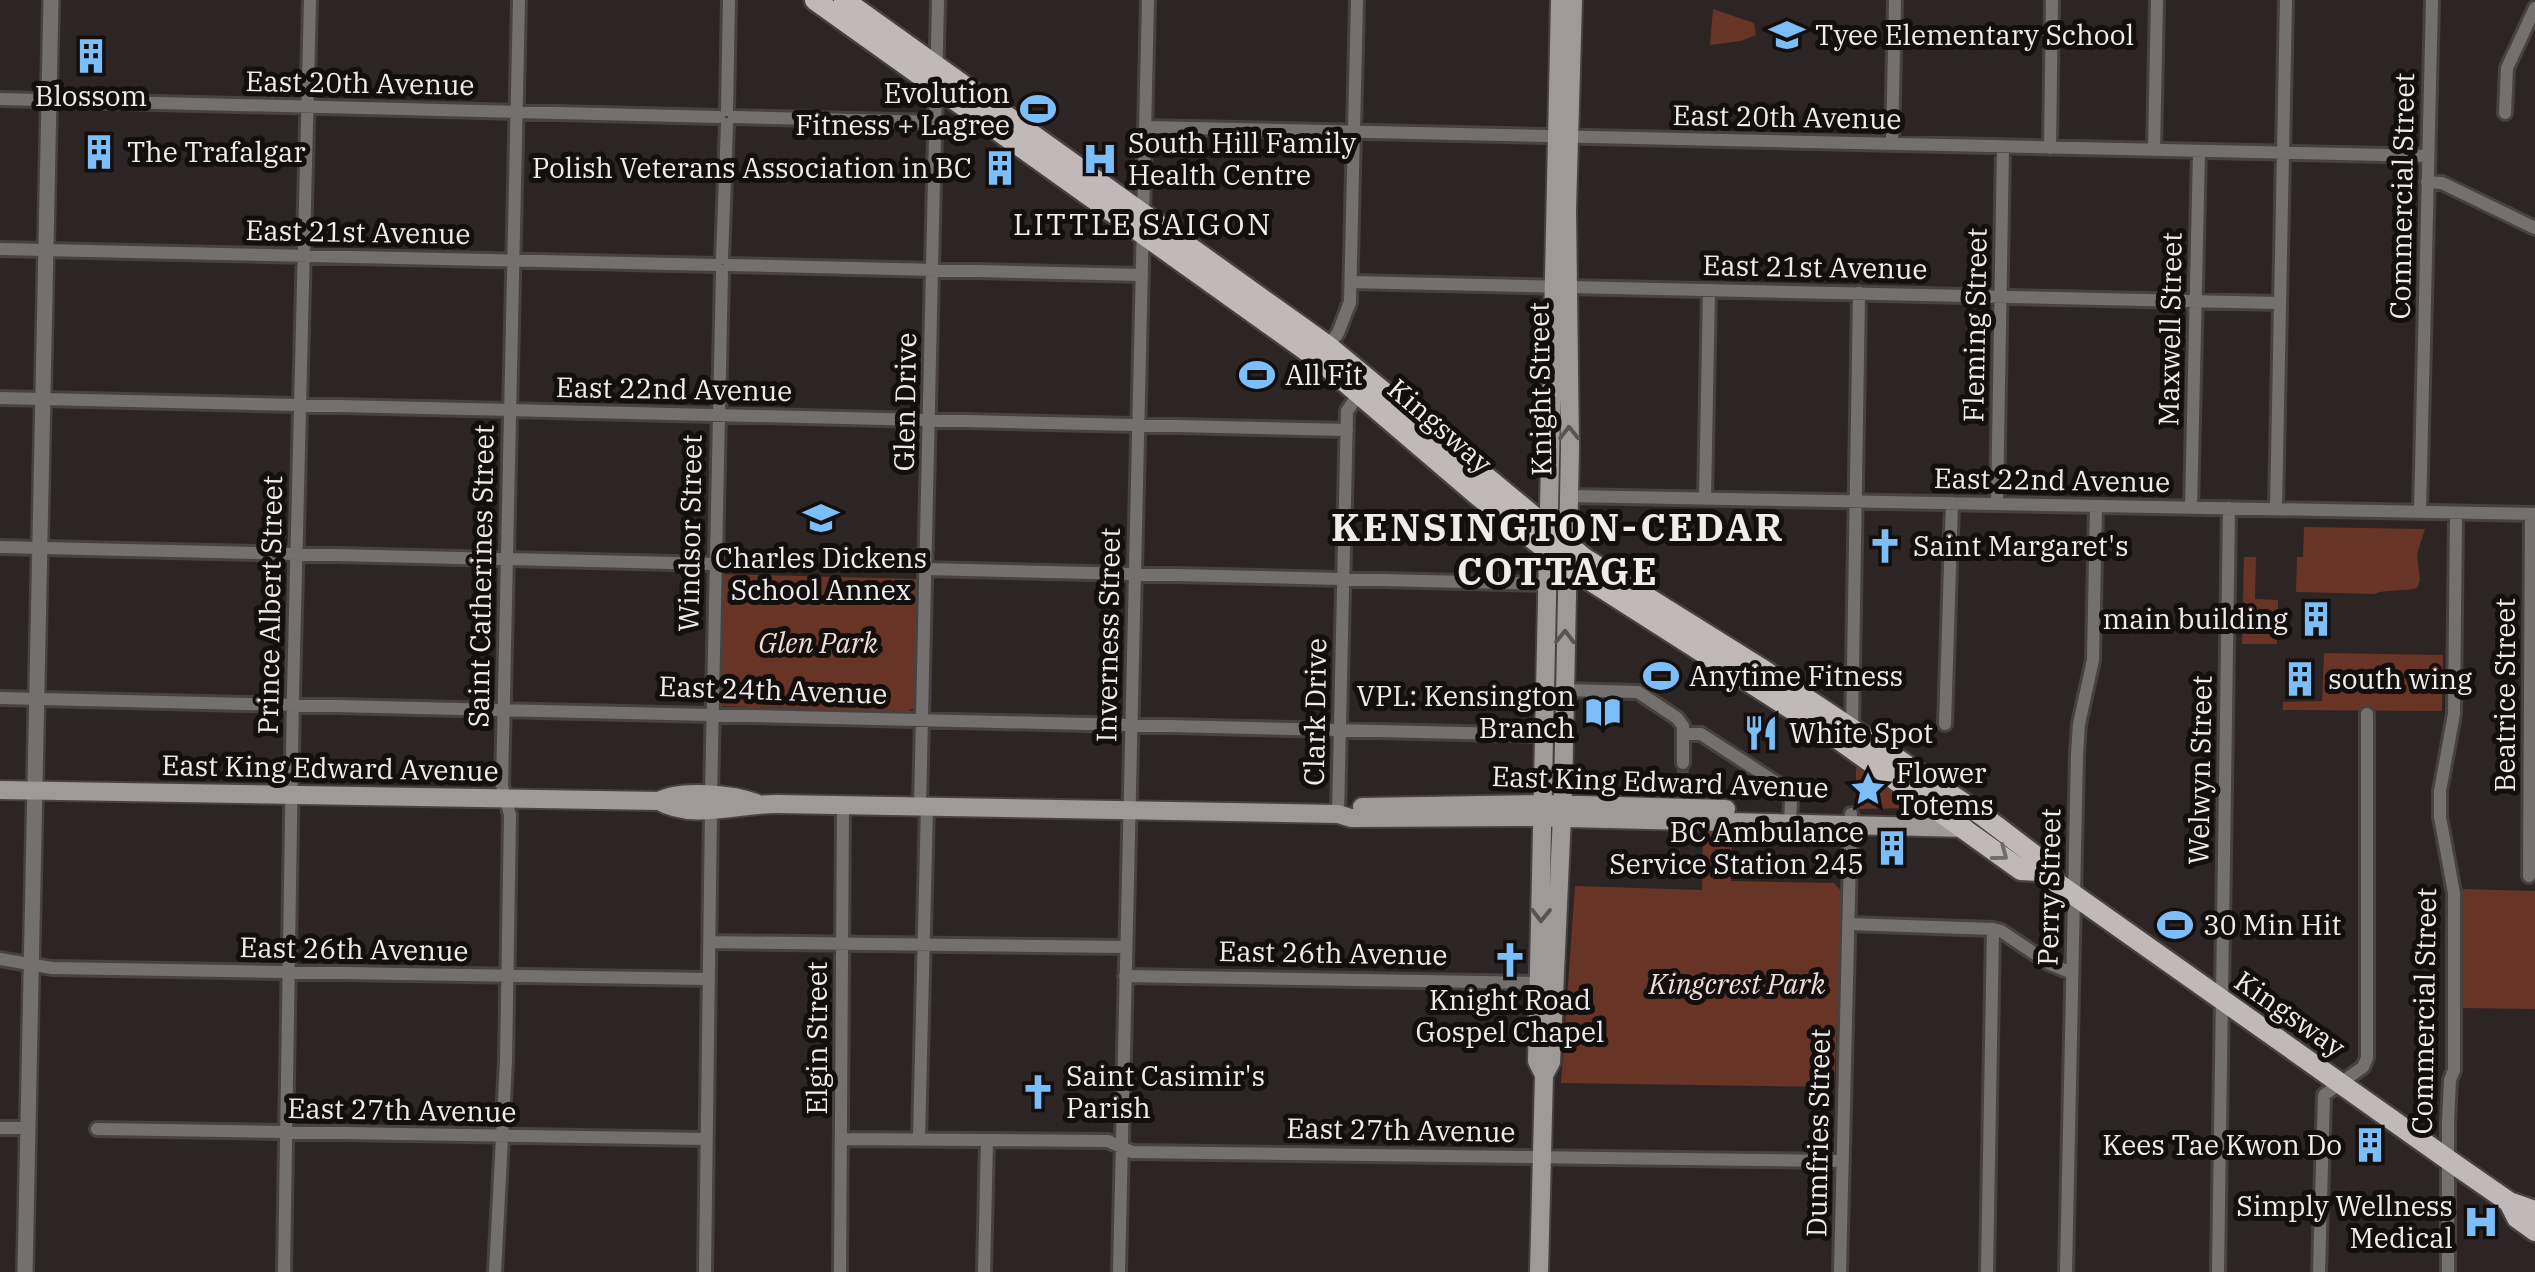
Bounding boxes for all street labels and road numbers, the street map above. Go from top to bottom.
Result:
street label: East 20th Avenue [245,62,475,103]
street label: Commercial Street [2381,72,2422,320]
street label: East 20th Avenue [1672,96,1902,137]
street label: East 21st Avenue [245,211,471,252]
street label: Fleming Street [1954,227,1995,423]
street label: Maxwell Street [2149,232,2190,426]
street label: East 21st Avenue [1702,246,1928,287]
street label: Knight Street [1519,302,1560,476]
street label: Glen Drive [885,332,924,472]
street label: East 22nd Avenue [555,368,793,409]
street label: Kingsway [1380,370,1500,481]
street label: Saint Catherines Street [459,424,502,728]
street label: Windsor Street [669,434,710,632]
street label: East 22nd Avenue [1933,459,2171,500]
street label: Prince Albert Street [249,475,290,735]
street label: Inverness Street [1087,527,1128,743]
street label: Beatrice Street [2486,598,2523,792]
street label: Clark Drive [1295,638,1334,786]
street label: East 24th Avenue [658,667,888,712]
street label: Welwyn Street [2179,675,2220,865]
street label: East King Edward Avenue [161,746,499,789]
street label: East King Edward Avenue [1491,757,1829,806]
street label: Perry Street [2029,808,2068,966]
street label: Commercial Street [2403,887,2444,1135]
street label: East 26th Avenue [239,928,469,969]
street label: East 26th Avenue [1218,932,1448,973]
street label: Elgin Street [798,961,835,1115]
street label: Kingsway [2228,962,2353,1065]
street label: Dumfries Street [1797,1028,1838,1238]
street label: East 27th Avenue [287,1089,517,1130]
street label: East 27th Avenue [1286,1109,1516,1150]

